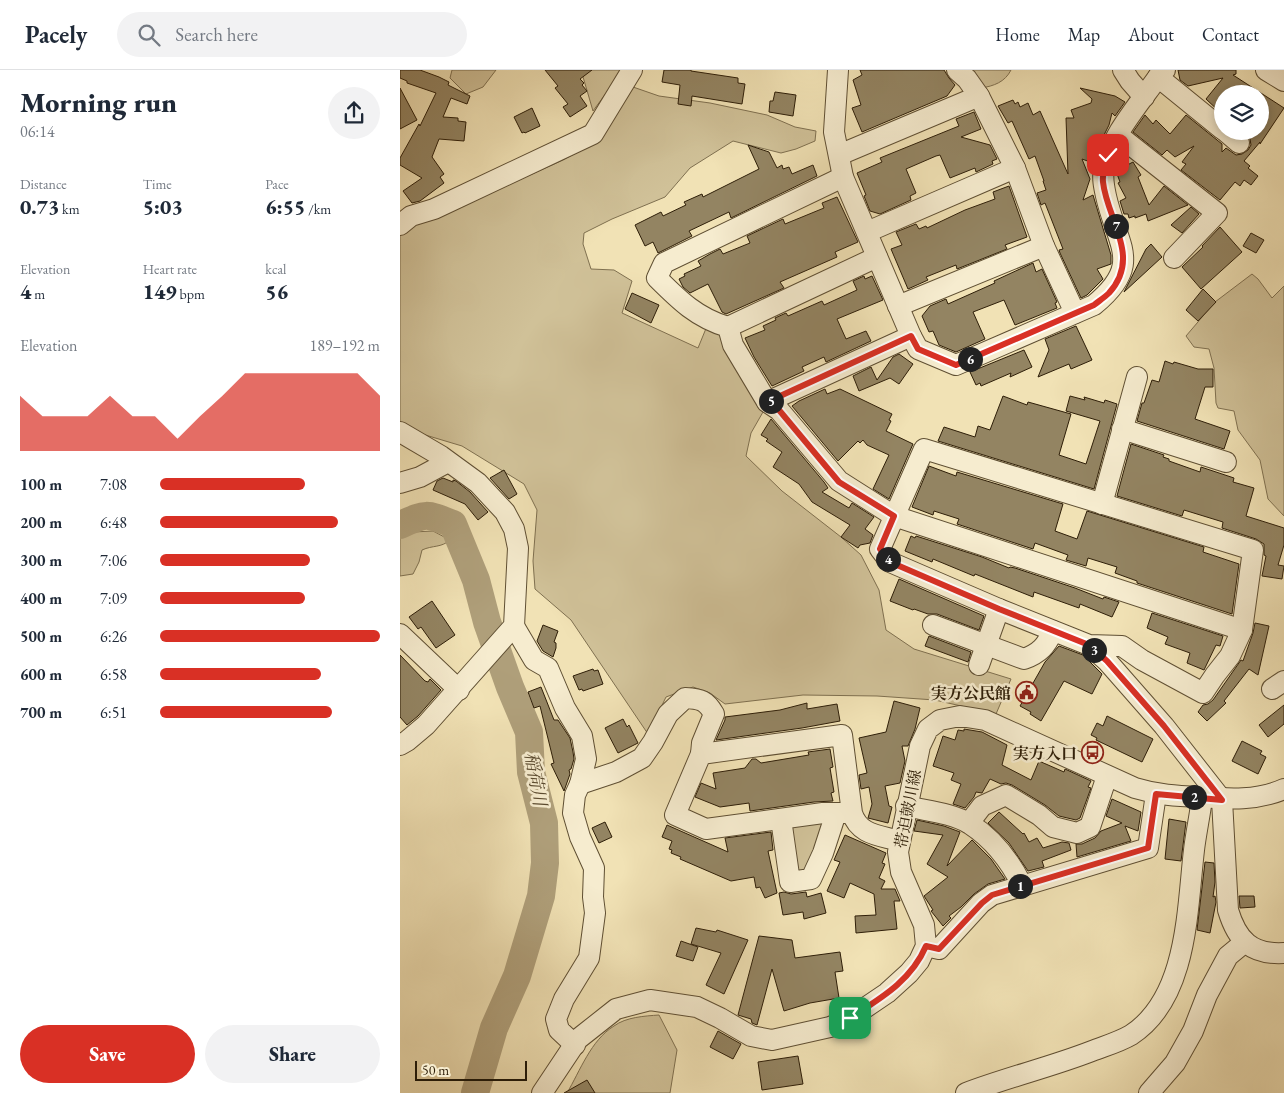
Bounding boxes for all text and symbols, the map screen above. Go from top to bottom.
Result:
search box [117,12,467,57]
text: Pacely [25,19,87,50]
icon: search [135,21,163,49]
text: Search here [175,22,258,47]
text: Home [995,23,1040,46]
text: Map [1068,23,1100,46]
text: About [1128,23,1174,46]
text: Contact [1202,23,1259,46]
text: Morning run [20,84,177,120]
map controls [1214,85,1269,140]
button: layers [1214,85,1269,140]
button: share [328,87,380,139]
text: 06:14 [20,121,55,142]
pin [1087,134,1129,176]
icon: check [1094,141,1122,169]
text: Distance [20,175,67,193]
text: Time [143,175,172,193]
text: Pace [265,175,289,193]
text: 0.73 [20,193,59,220]
text: 5:03 [143,193,183,220]
text: 6:55 [265,193,305,220]
text: km [59,200,80,218]
text: /km [305,200,331,218]
pin: 7 [1104,214,1128,238]
text: 7 [1113,217,1120,235]
text: Elevation [20,260,70,278]
text: Heart rate [143,260,197,278]
text: kcal [265,260,286,278]
text: 4 [20,278,31,305]
text: 149 [143,278,177,305]
text: 56 [265,278,288,305]
text: m [31,285,45,303]
text: bpm [177,285,205,303]
text: Elevation [20,335,78,356]
text: 189–192 m [309,335,380,356]
pin: 6 [958,346,982,372]
text: 6 [967,350,974,368]
pin: 5 [758,388,784,414]
text: 5 [768,392,775,410]
text: 100 m [20,474,62,495]
text: 7:08 [100,474,127,495]
text: 200 m [20,512,62,533]
text: 6:48 [100,512,127,533]
pin: 4 [876,546,900,572]
text: 300 m [20,550,62,571]
text: 7:06 [100,550,127,571]
text: 4 [885,550,892,568]
text: 400 m [20,588,62,609]
text: 7:09 [100,588,127,609]
text: 500 m [20,626,62,647]
text: 6:26 [100,626,127,647]
pin: 3 [1082,638,1106,662]
text: 3 [1091,641,1098,659]
text: 600 m [20,664,62,685]
text: 6:58 [100,664,127,685]
public building icon: 実方公民館 [1015,681,1039,705]
place label: 実方公民館 [931,683,1011,704]
text: 700 m [20,702,62,723]
text: 6:51 [100,702,127,723]
bus stop icon: 実方入口 [1081,741,1105,765]
place label: 実方入口 [1013,743,1077,764]
water label: 稲荷川 [520,750,552,810]
street label: 帯迫皷川線 [890,768,926,850]
pin: 2 [1182,784,1206,810]
text: 2 [1191,788,1198,806]
pin: 1 [1008,874,1032,898]
text: 1 [1017,877,1024,895]
pin [829,997,871,1039]
icon: arrive [836,1004,864,1032]
button: Save [20,1025,195,1083]
button: Share [205,1025,380,1083]
scale bar [415,1058,528,1081]
text: 50 m [422,1061,449,1079]

